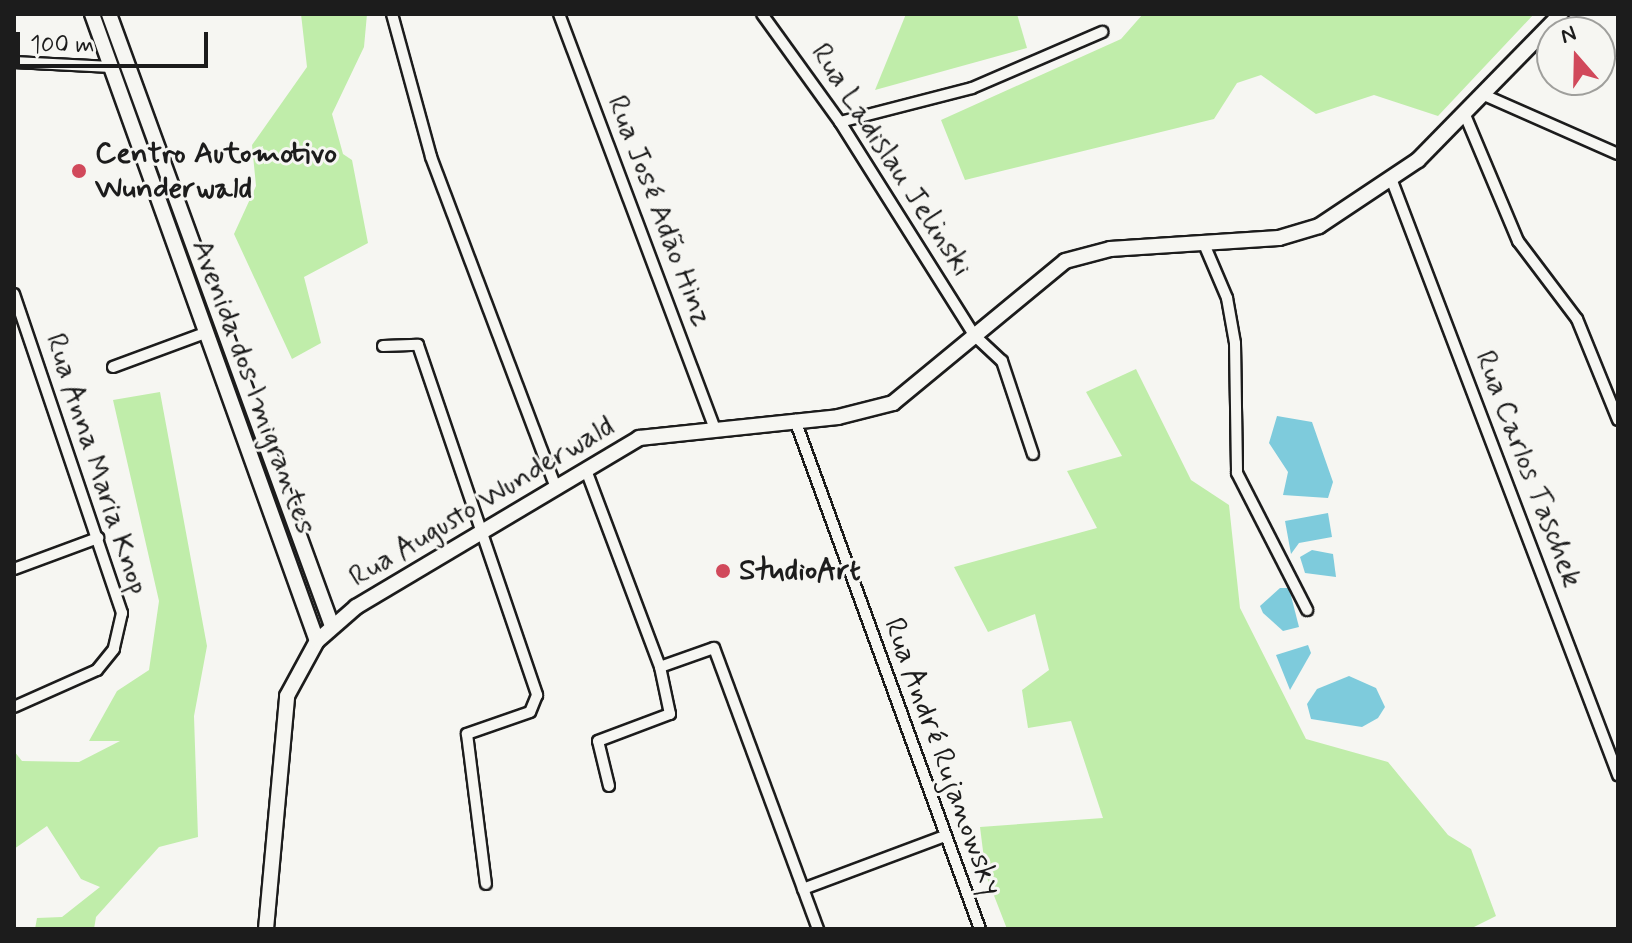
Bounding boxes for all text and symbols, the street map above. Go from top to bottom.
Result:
scale bar [20,16,212,66]
north arrow [1536,16,1616,96]
text: N [1557,20,1580,51]
text: 100 m [30,30,94,61]
street label: Rua Ladislau Jelinski [803,38,979,282]
street label: Rua José Adão Hinz [598,90,720,332]
place label: Centro Automotivo Wunderwald [95,136,337,206]
marker: Centro Automotivo Wunderwald [70,162,88,180]
street label: Avenida dos Imigrantes [185,239,321,535]
street label: Rua Anna Maria Knop [36,327,156,601]
street label: Rua Carlos Taschek [1468,349,1588,589]
street label: Rua Augusto Wunderwald [339,406,625,598]
place label: StudioArt [739,553,861,589]
marker: StudioArt [714,562,732,580]
street label: Rua André Rujanowsky [875,613,1009,901]

